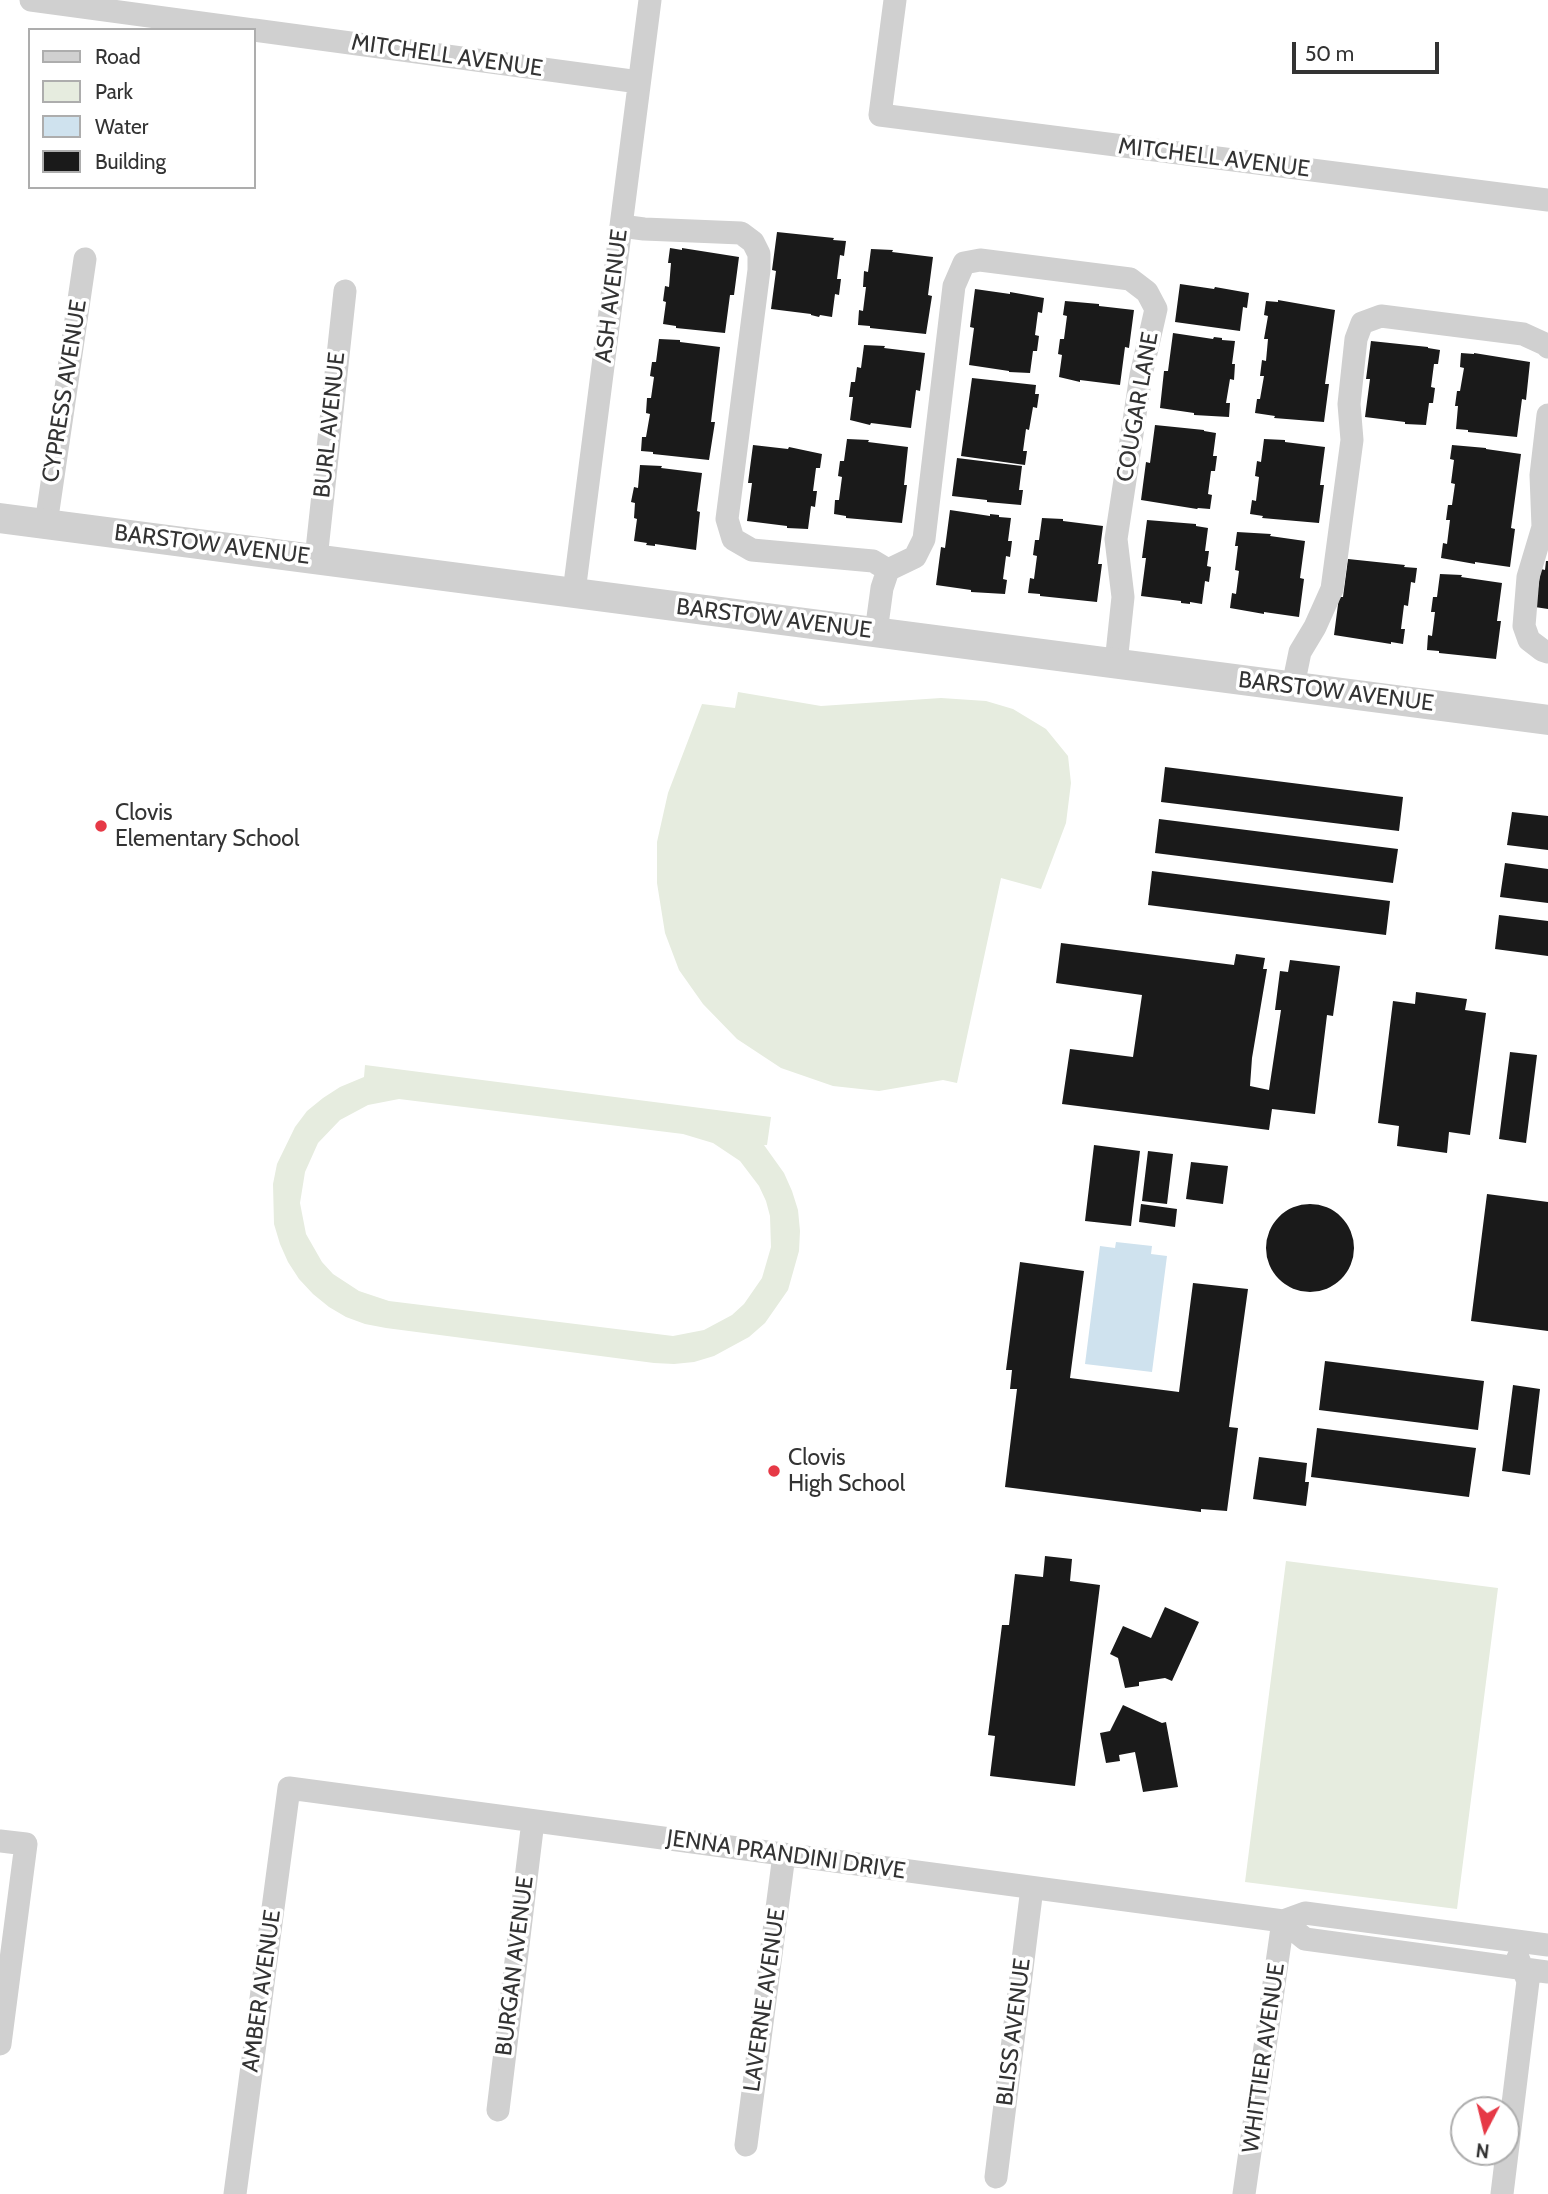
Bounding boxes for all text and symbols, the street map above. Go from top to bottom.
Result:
legend [28,28,256,189]
scale bar [1296,28,1443,72]
street label: MITCHELL AVENUE [350,29,544,83]
text: 50 m [1305,41,1354,66]
text: Road [95,44,141,69]
text: Park [95,79,133,104]
text: Water [95,114,148,139]
street label: MITCHELL AVENUE [1117,133,1311,183]
text: Building [95,149,166,174]
street label: ASH AVENUE [590,228,634,364]
street label: CYPRESS AVENUE [37,298,93,484]
street label: COUGAR LANE [1111,330,1165,484]
street label: BURL AVENUE [309,351,351,499]
street label: BARSTOW AVENUE [113,519,311,571]
street label: BARSTOW AVENUE [675,593,873,645]
street label: BARSTOW AVENUE [1237,666,1435,718]
place label: Clovis Elementary School [115,799,299,853]
marker: Clovis Elementary School [93,818,109,834]
place label: Clovis High School [788,1444,905,1498]
marker: Clovis High School [766,1463,782,1479]
street label: JENNA PRANDINI DRIVE [665,1825,907,1885]
street label: BURGAN AVENUE [490,1875,540,2057]
street label: LAVERNE AVENUE [738,1907,792,2093]
street label: AMBER AVENUE [237,1908,287,2074]
street label: BLISS AVENUE [991,1957,1037,2107]
street label: WHITTIER AVENUE [1237,1961,1291,2155]
north arrow [1450,2096,1520,2166]
text: N [1475,2138,1491,2163]

